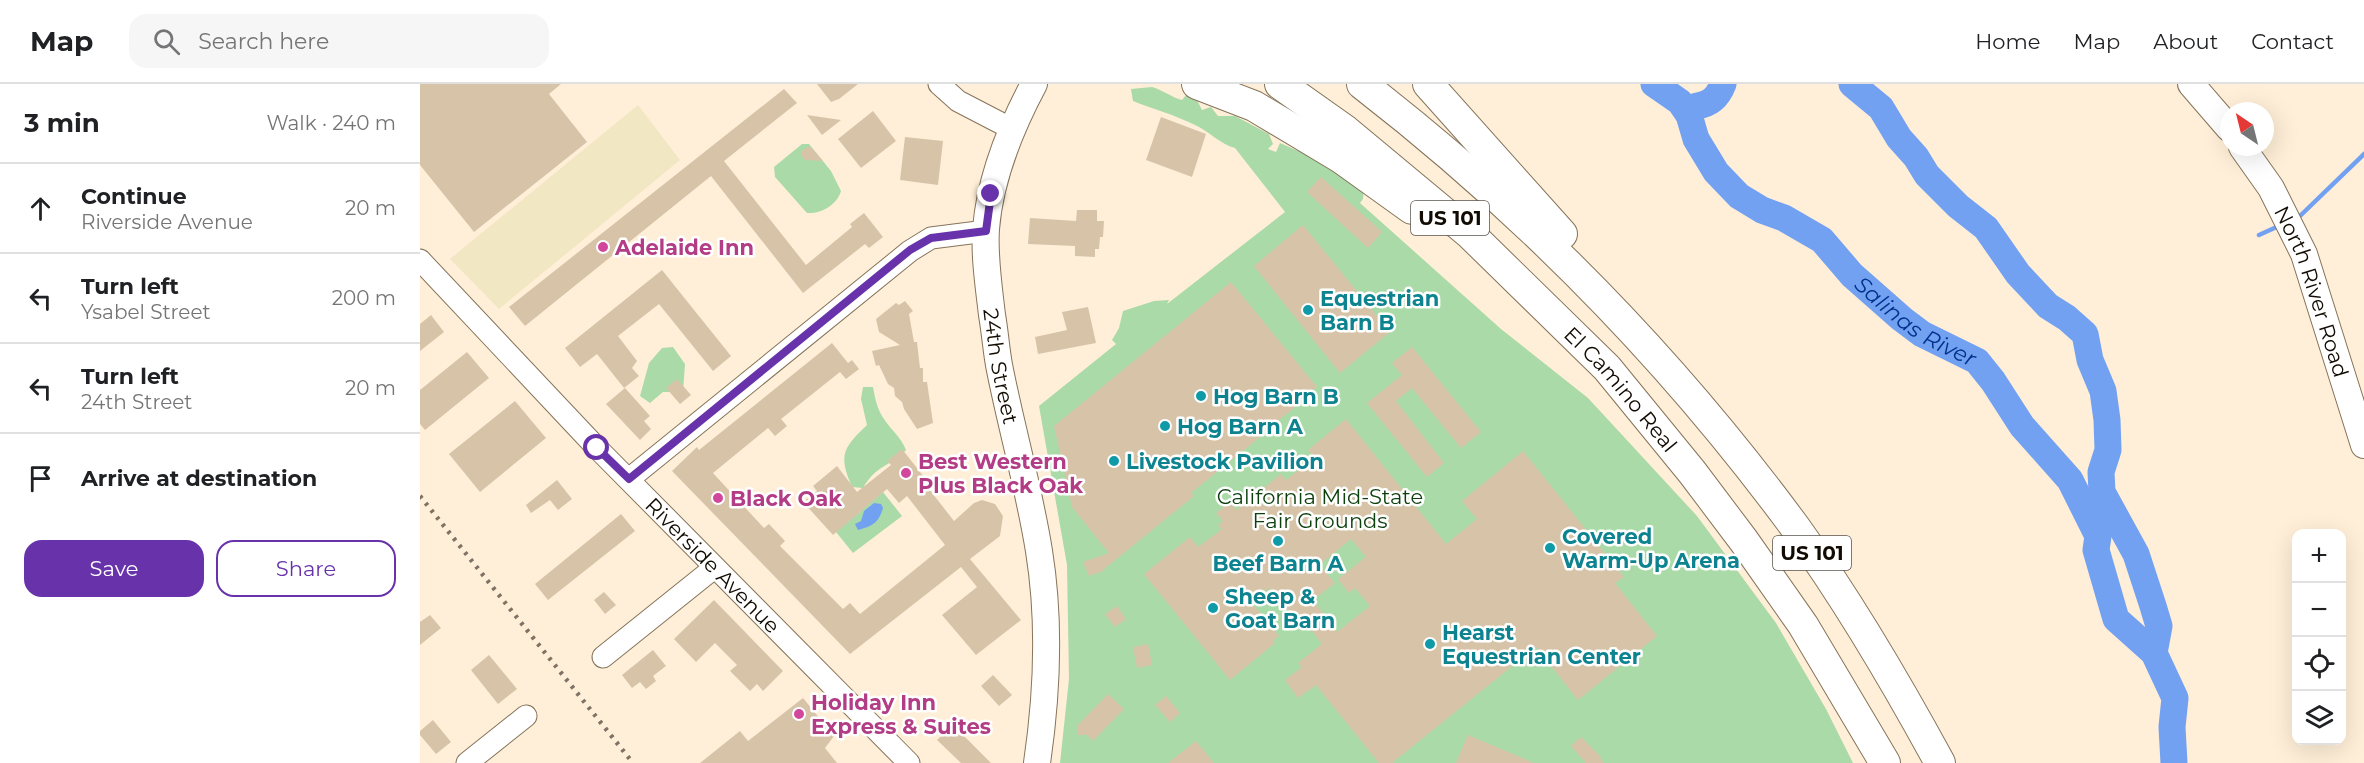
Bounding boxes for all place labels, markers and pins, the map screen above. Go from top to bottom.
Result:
place label: Adelaide Inn [614,235,754,260]
marker: Adelaide Inn [596,240,610,254]
place label: Equestrian Barn B [1320,286,1439,335]
marker: Equestrian Barn B [1301,303,1315,317]
place label: Hog Barn B [1213,384,1339,409]
marker: Hog Barn B [1194,389,1208,403]
place label: Hog Barn A [1177,414,1304,439]
marker: Hog Barn A [1158,419,1172,433]
place label: Best Western Plus Black Oak [918,449,1083,498]
place label: Livestock Pavilion [1126,449,1324,474]
marker: Livestock Pavilion [1107,454,1121,468]
marker: Best Western Plus Black Oak [899,466,913,480]
place label: Black Oak [730,486,842,511]
marker: Black Oak [711,491,725,505]
place label: Covered Warm-Up Arena [1562,524,1740,573]
marker: Beef Barn A [1271,534,1285,548]
marker: Covered Warm-Up Arena [1543,541,1557,555]
place label: Beef Barn A [1212,551,1344,576]
place label: Sheep & Goat Barn [1225,584,1335,633]
marker: Sheep & Goat Barn [1206,601,1220,615]
place label: Hearst Equestrian Center [1442,620,1641,669]
marker: Hearst Equestrian Center [1423,637,1437,651]
place label: Holiday Inn Express & Suites [811,690,991,739]
marker: Holiday Inn Express & Suites [792,707,806,721]

